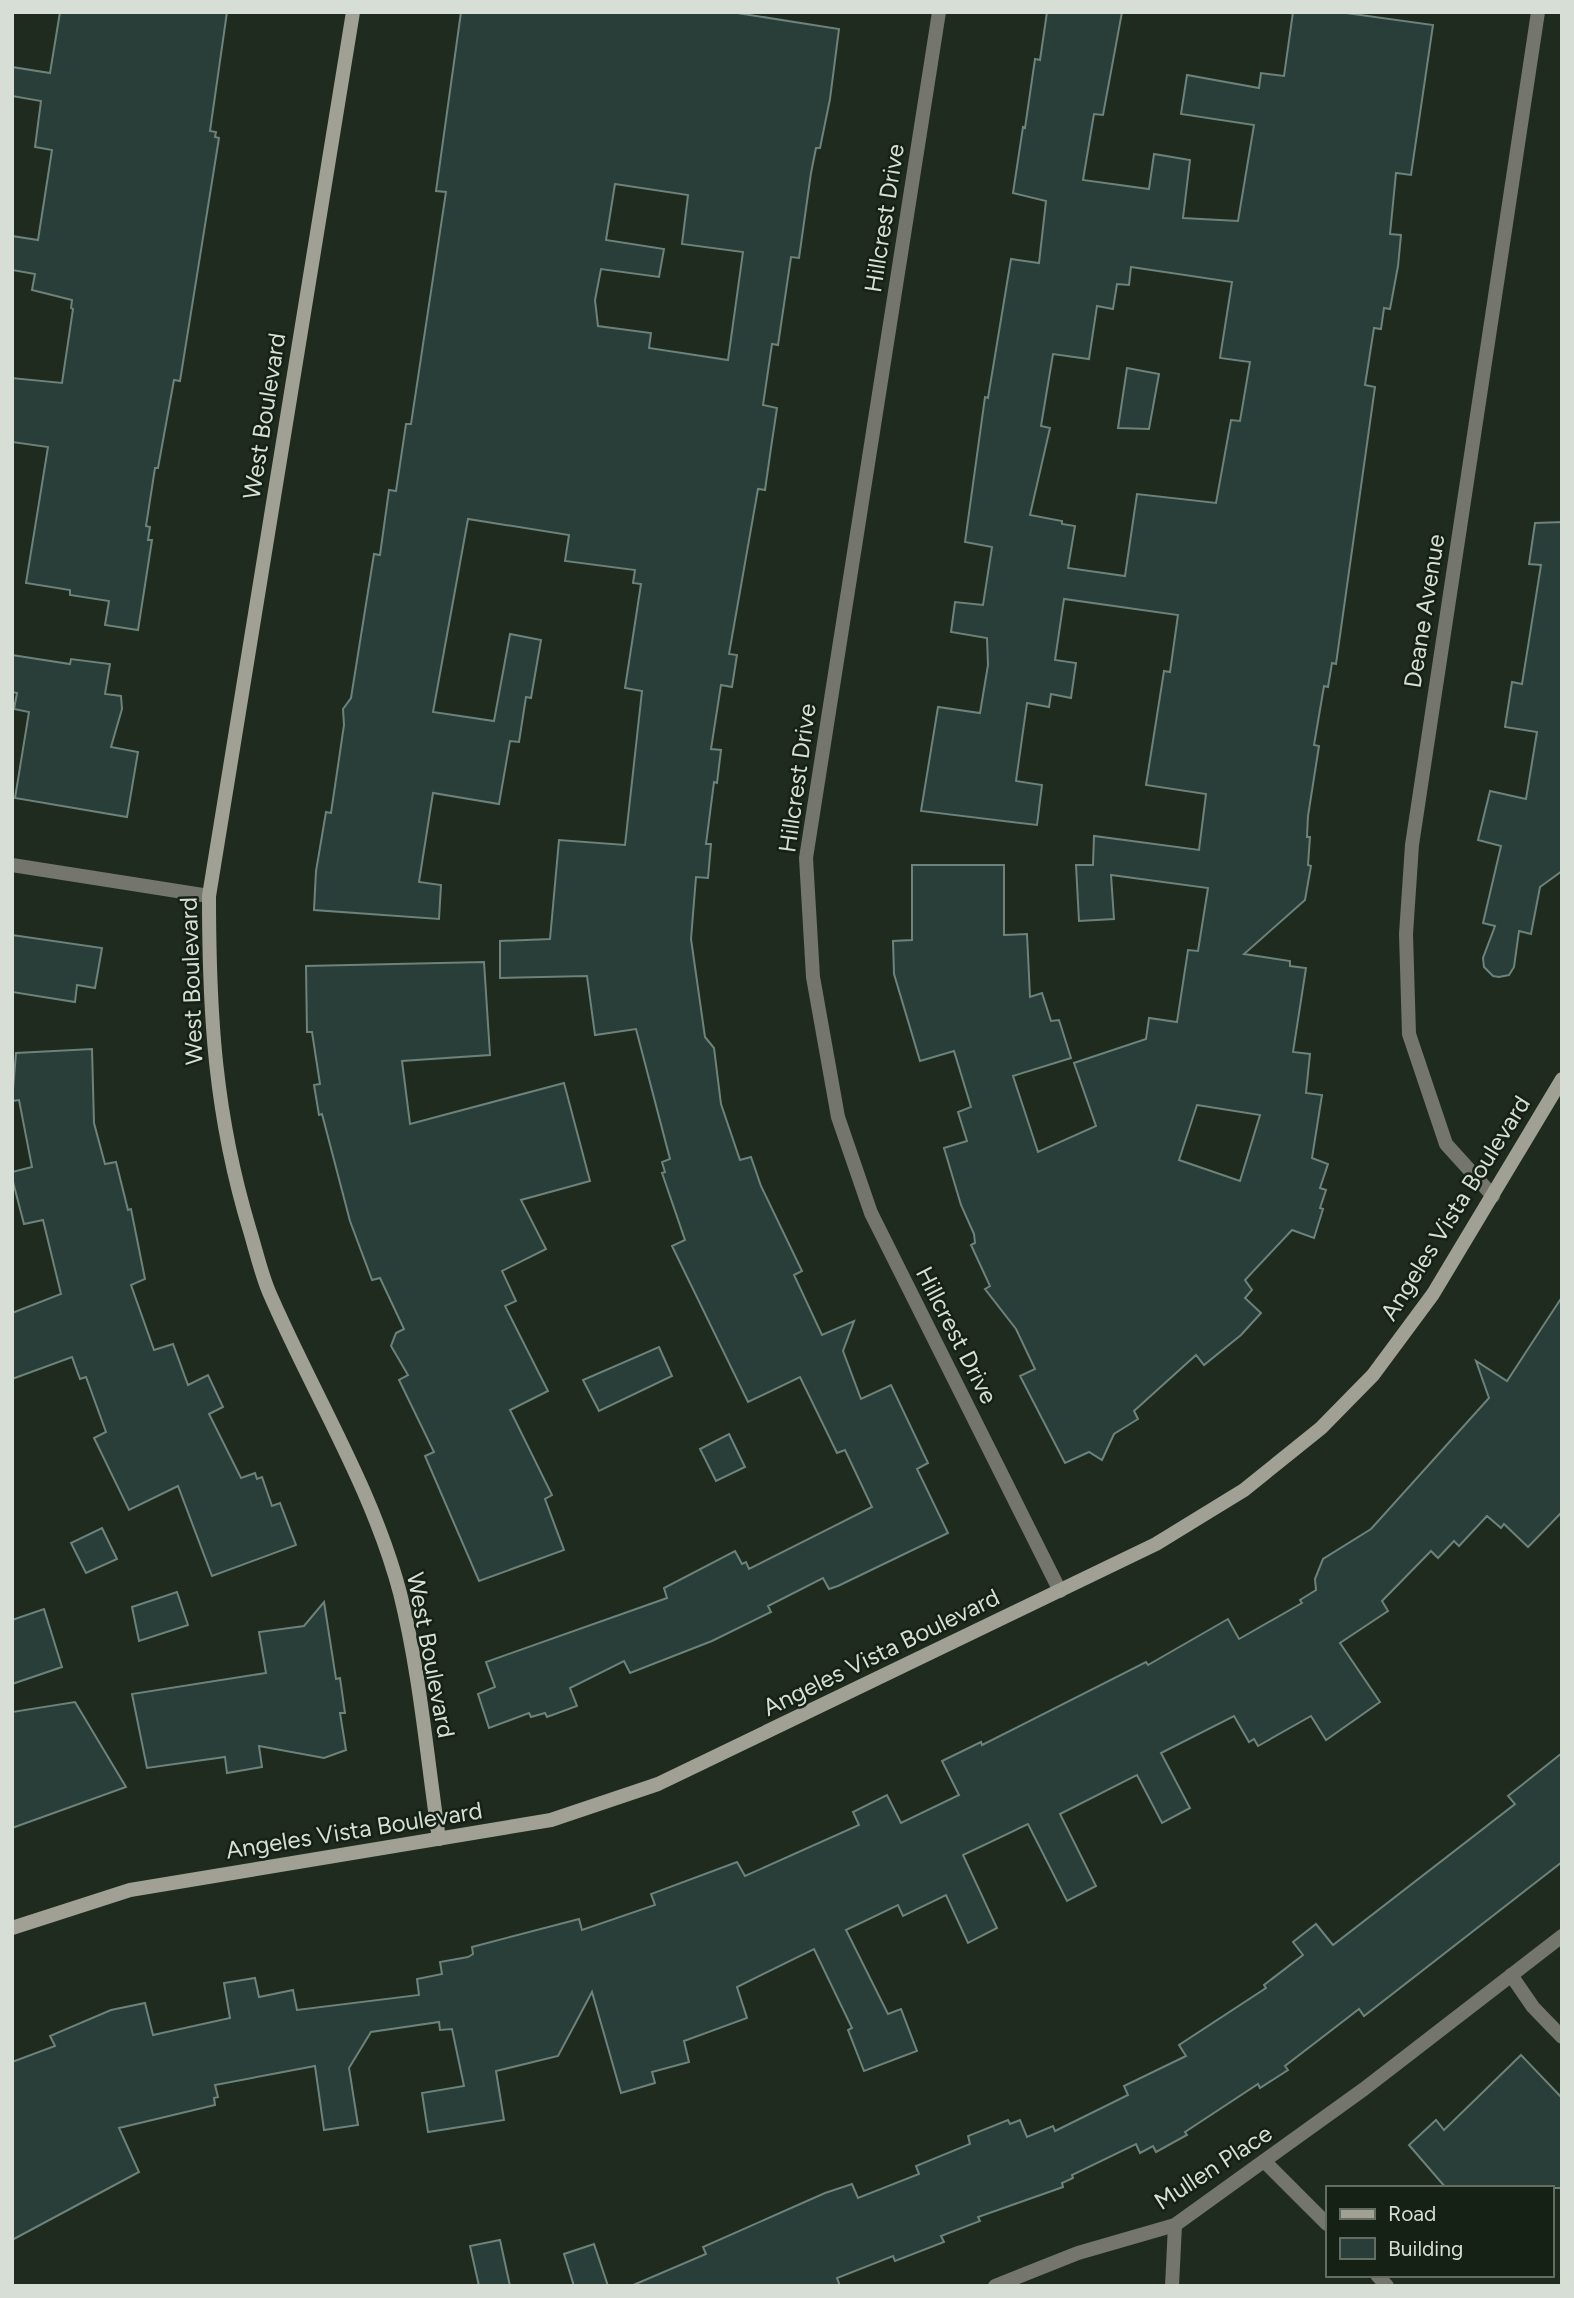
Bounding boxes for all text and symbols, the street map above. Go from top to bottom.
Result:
street label: Hillcrest Drive [858,142,910,294]
street label: West Boulevard [237,331,291,501]
street label: Deane Avenue [1398,532,1450,690]
street label: Hillcrest Drive [772,702,822,854]
street label: West Boulevard [174,897,208,1065]
street label: Angeles Vista Boulevard [1374,1090,1536,1326]
street label: Hillcrest Drive [910,1262,1004,1408]
street label: West Boulevard [401,1570,461,1740]
street label: Angeles Vista Boulevard [758,1582,1004,1722]
street label: Angeles Vista Boulevard [224,1795,484,1865]
street label: Mullen Place [1149,2118,1277,2216]
legend [1326,2186,1553,2277]
text: Road [1388,2201,1436,2226]
text: Building [1388,2236,1463,2261]

